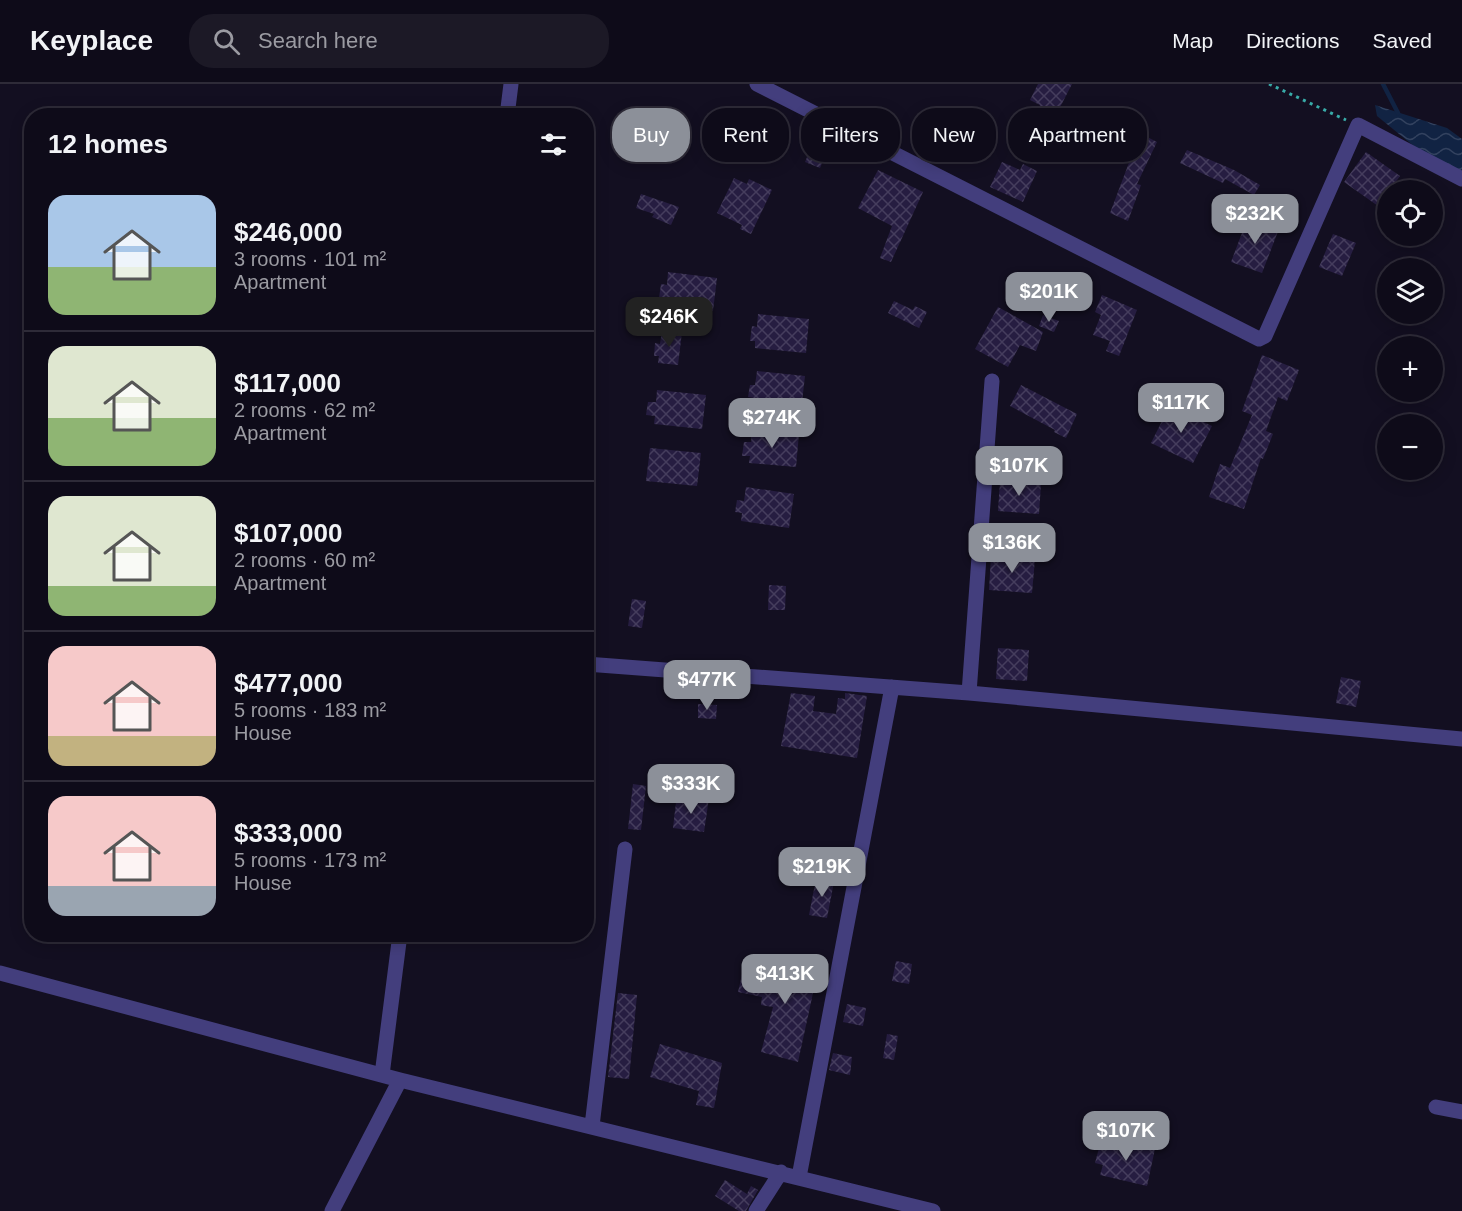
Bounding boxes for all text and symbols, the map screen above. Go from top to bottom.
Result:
search box [189,14,609,68]
text: Keyplace [30,25,153,56]
icon: search [210,25,243,58]
text: Search here [258,28,378,53]
text: Map [1172,29,1213,52]
text: Directions [1246,29,1339,52]
text: Saved [1372,29,1432,52]
chip: Buy [612,108,690,162]
chip: Rent [702,108,789,162]
chip: Filters [801,108,900,162]
chip: New [912,108,996,162]
chip: Apartment [1008,108,1147,162]
icon: filters [537,128,570,161]
text: 12 homes [48,129,168,159]
map controls [1377,180,1443,480]
button: locate [1377,180,1443,246]
pin: $232K [1213,194,1297,245]
text: $232K [1226,202,1284,224]
text: $246,000 [234,217,342,247]
icon: home [96,219,168,291]
text: 3 rooms · 101 m² [234,248,386,270]
button: layers [1377,258,1443,324]
text: Apartment [234,271,326,293]
pin: $201K [1007,272,1091,323]
text: $201K [1020,280,1078,302]
pin: $246K [627,297,711,348]
text: $246K [640,305,698,327]
button: + [1377,336,1443,402]
text: $117,000 [234,368,341,398]
icon: home [96,370,168,442]
pin: $117K [1139,383,1223,434]
text: $117K [1152,391,1210,413]
pin: $274K [730,398,814,449]
text: 2 rooms · 62 m² [234,399,375,421]
text: $274K [743,406,801,428]
button: − [1377,414,1443,480]
text: Apartment [234,422,326,444]
pin: $107K [977,446,1061,497]
text: $107K [990,454,1048,476]
text: $107,000 [234,518,342,548]
icon: home [96,520,168,592]
pin: $136K [970,523,1054,574]
text: $136K [983,531,1041,553]
text: 2 rooms · 60 m² [234,549,375,571]
text: Apartment [234,572,326,594]
pin: $477K [665,660,749,711]
text: $477,000 [234,668,342,698]
text: $477K [678,668,736,690]
icon: home [96,670,168,742]
text: 5 rooms · 183 m² [234,699,386,721]
text: House [234,722,292,744]
pin: $333K [649,764,733,815]
text: $333K [662,772,720,794]
text: $333,000 [234,818,342,848]
icon: home [96,820,168,892]
pin: $219K [780,847,864,898]
text: 5 rooms · 173 m² [234,849,386,871]
text: $219K [793,855,851,877]
text: House [234,872,292,894]
pin: $413K [743,954,827,1005]
text: $413K [756,962,814,984]
pin: $107K [1084,1111,1168,1162]
text: $107K [1097,1119,1155,1141]

